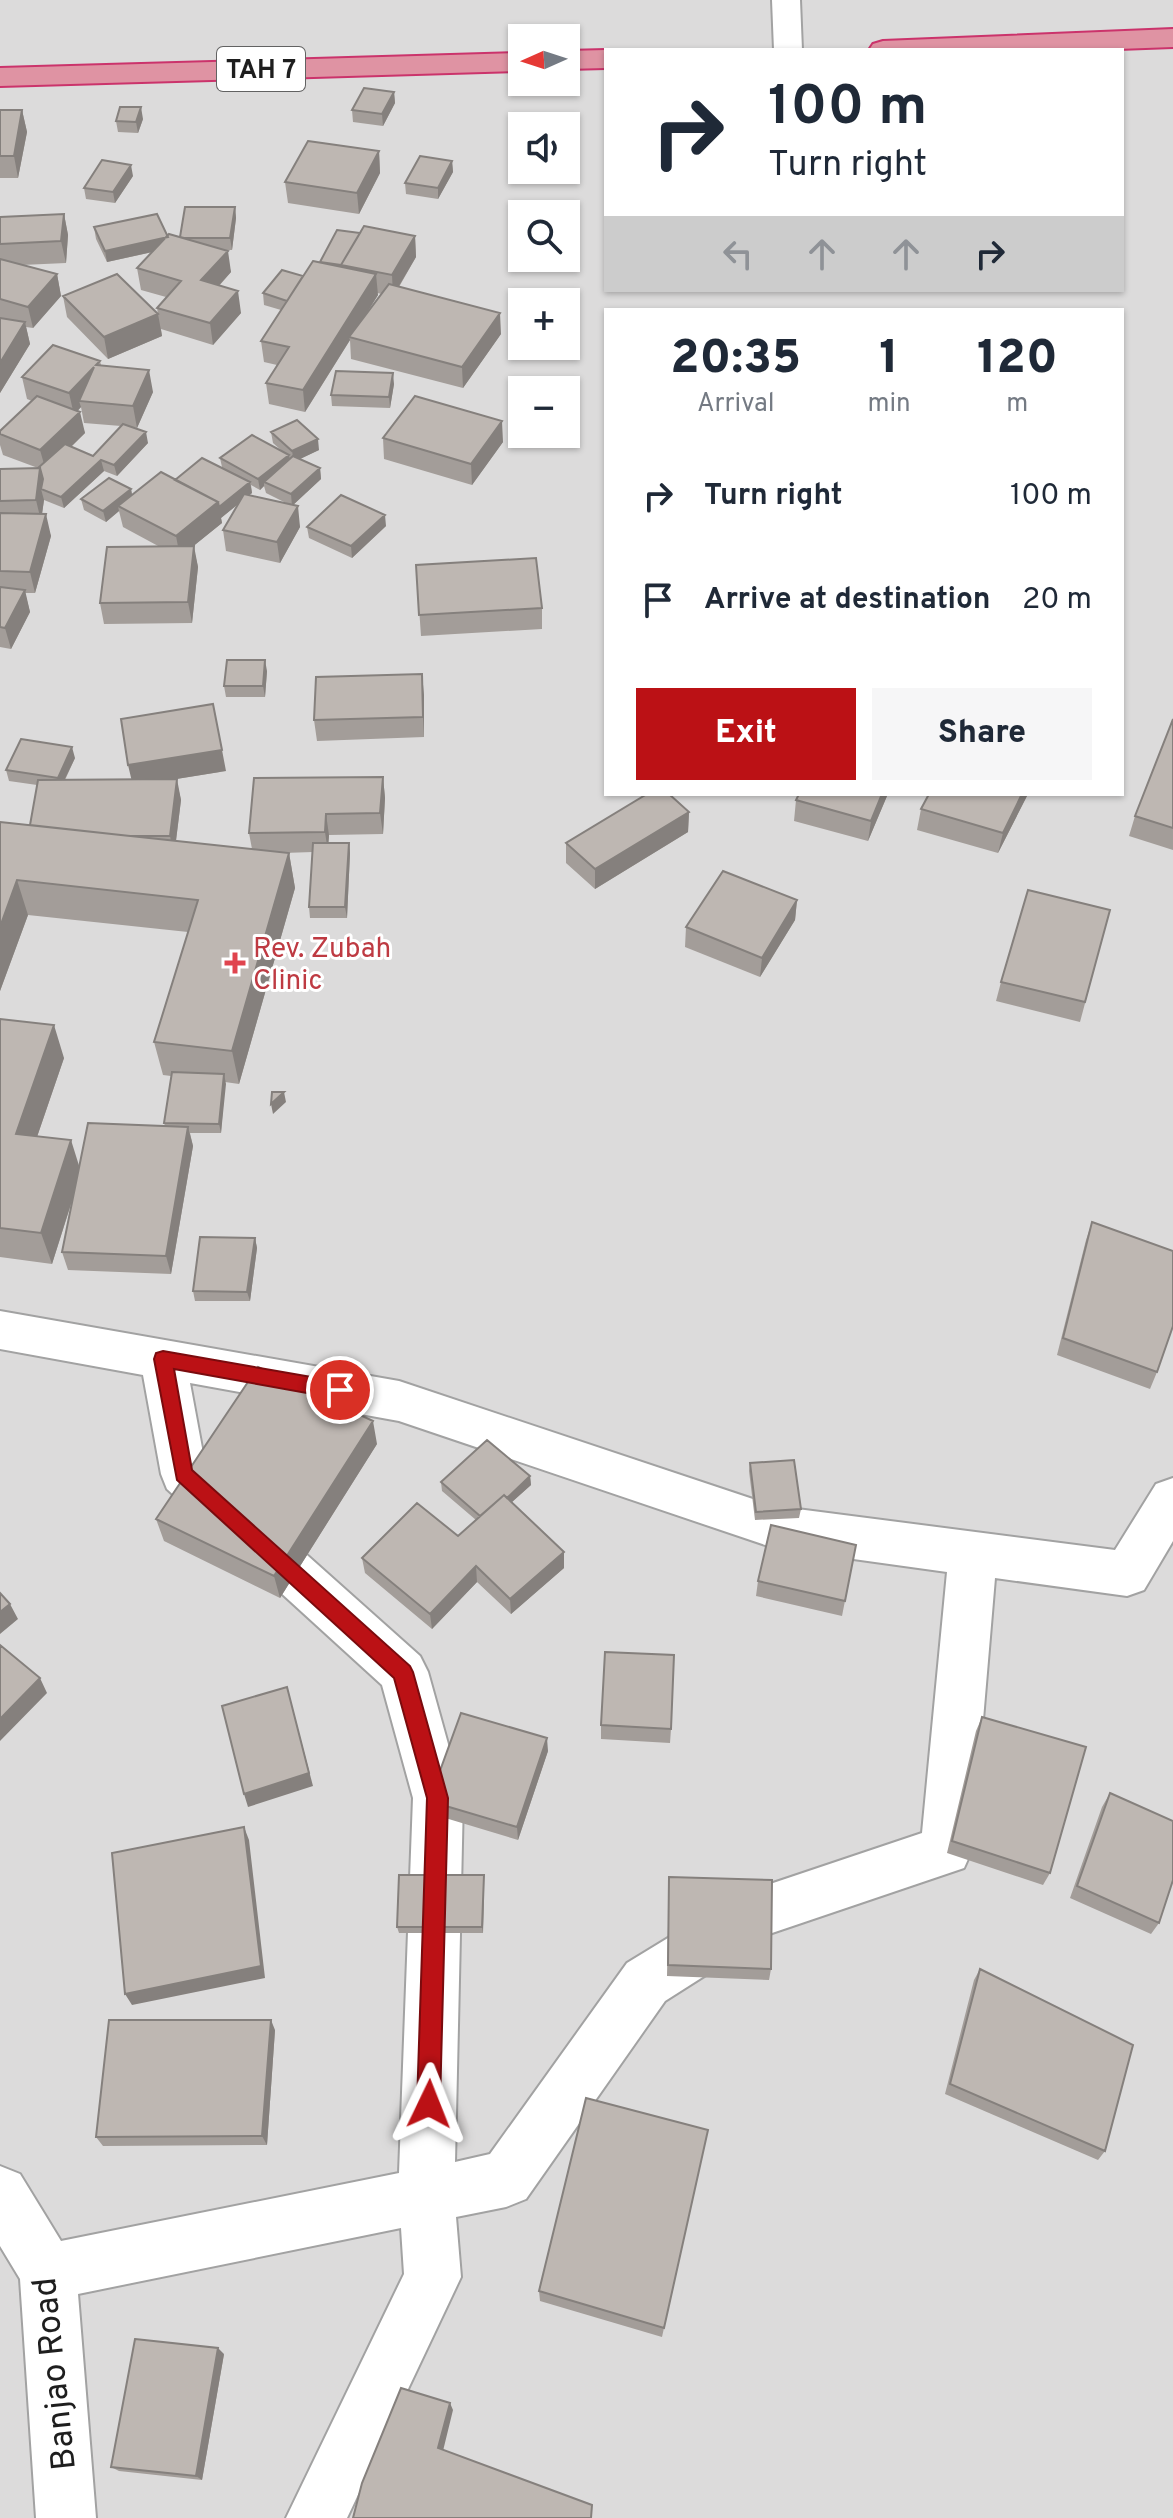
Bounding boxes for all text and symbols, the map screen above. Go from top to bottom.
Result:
north arrow [508,24,580,96]
map controls [508,24,580,448]
road number: TAH 7 [217,47,305,91]
text: 100 m [768,74,927,144]
icon: right [636,80,740,184]
button: sound [508,112,580,184]
text: Turn right [768,143,927,189]
button: search [508,200,580,272]
icon: left [716,232,760,276]
icon: ahead [800,232,844,276]
icon: ahead [884,232,928,276]
icon: right [968,232,1012,276]
button: + [508,288,580,360]
text: 20:35 [670,330,801,390]
text: 1 [879,330,899,390]
text: 120 [977,330,1058,390]
button: − [508,376,580,448]
text: Arrival [697,388,774,421]
text: min [867,388,911,421]
text: m [1006,388,1028,421]
icon: right [636,474,680,518]
text: Turn right [704,478,842,515]
text: 100 m [1010,478,1092,515]
icon: arrive [636,578,680,622]
text: Arrive at destination [704,582,990,619]
text: 20 m [1022,582,1092,619]
button: Exit [636,688,856,780]
button: Share [872,688,1092,780]
place label: Rev. Zubah Clinic [253,932,391,1000]
marker: Rev. Zubah Clinic [224,952,246,974]
pin [306,1356,374,1424]
icon: arrive [318,1368,362,1412]
position arrow [387,2062,471,2146]
street label: Banjao Road [25,2275,88,2472]

